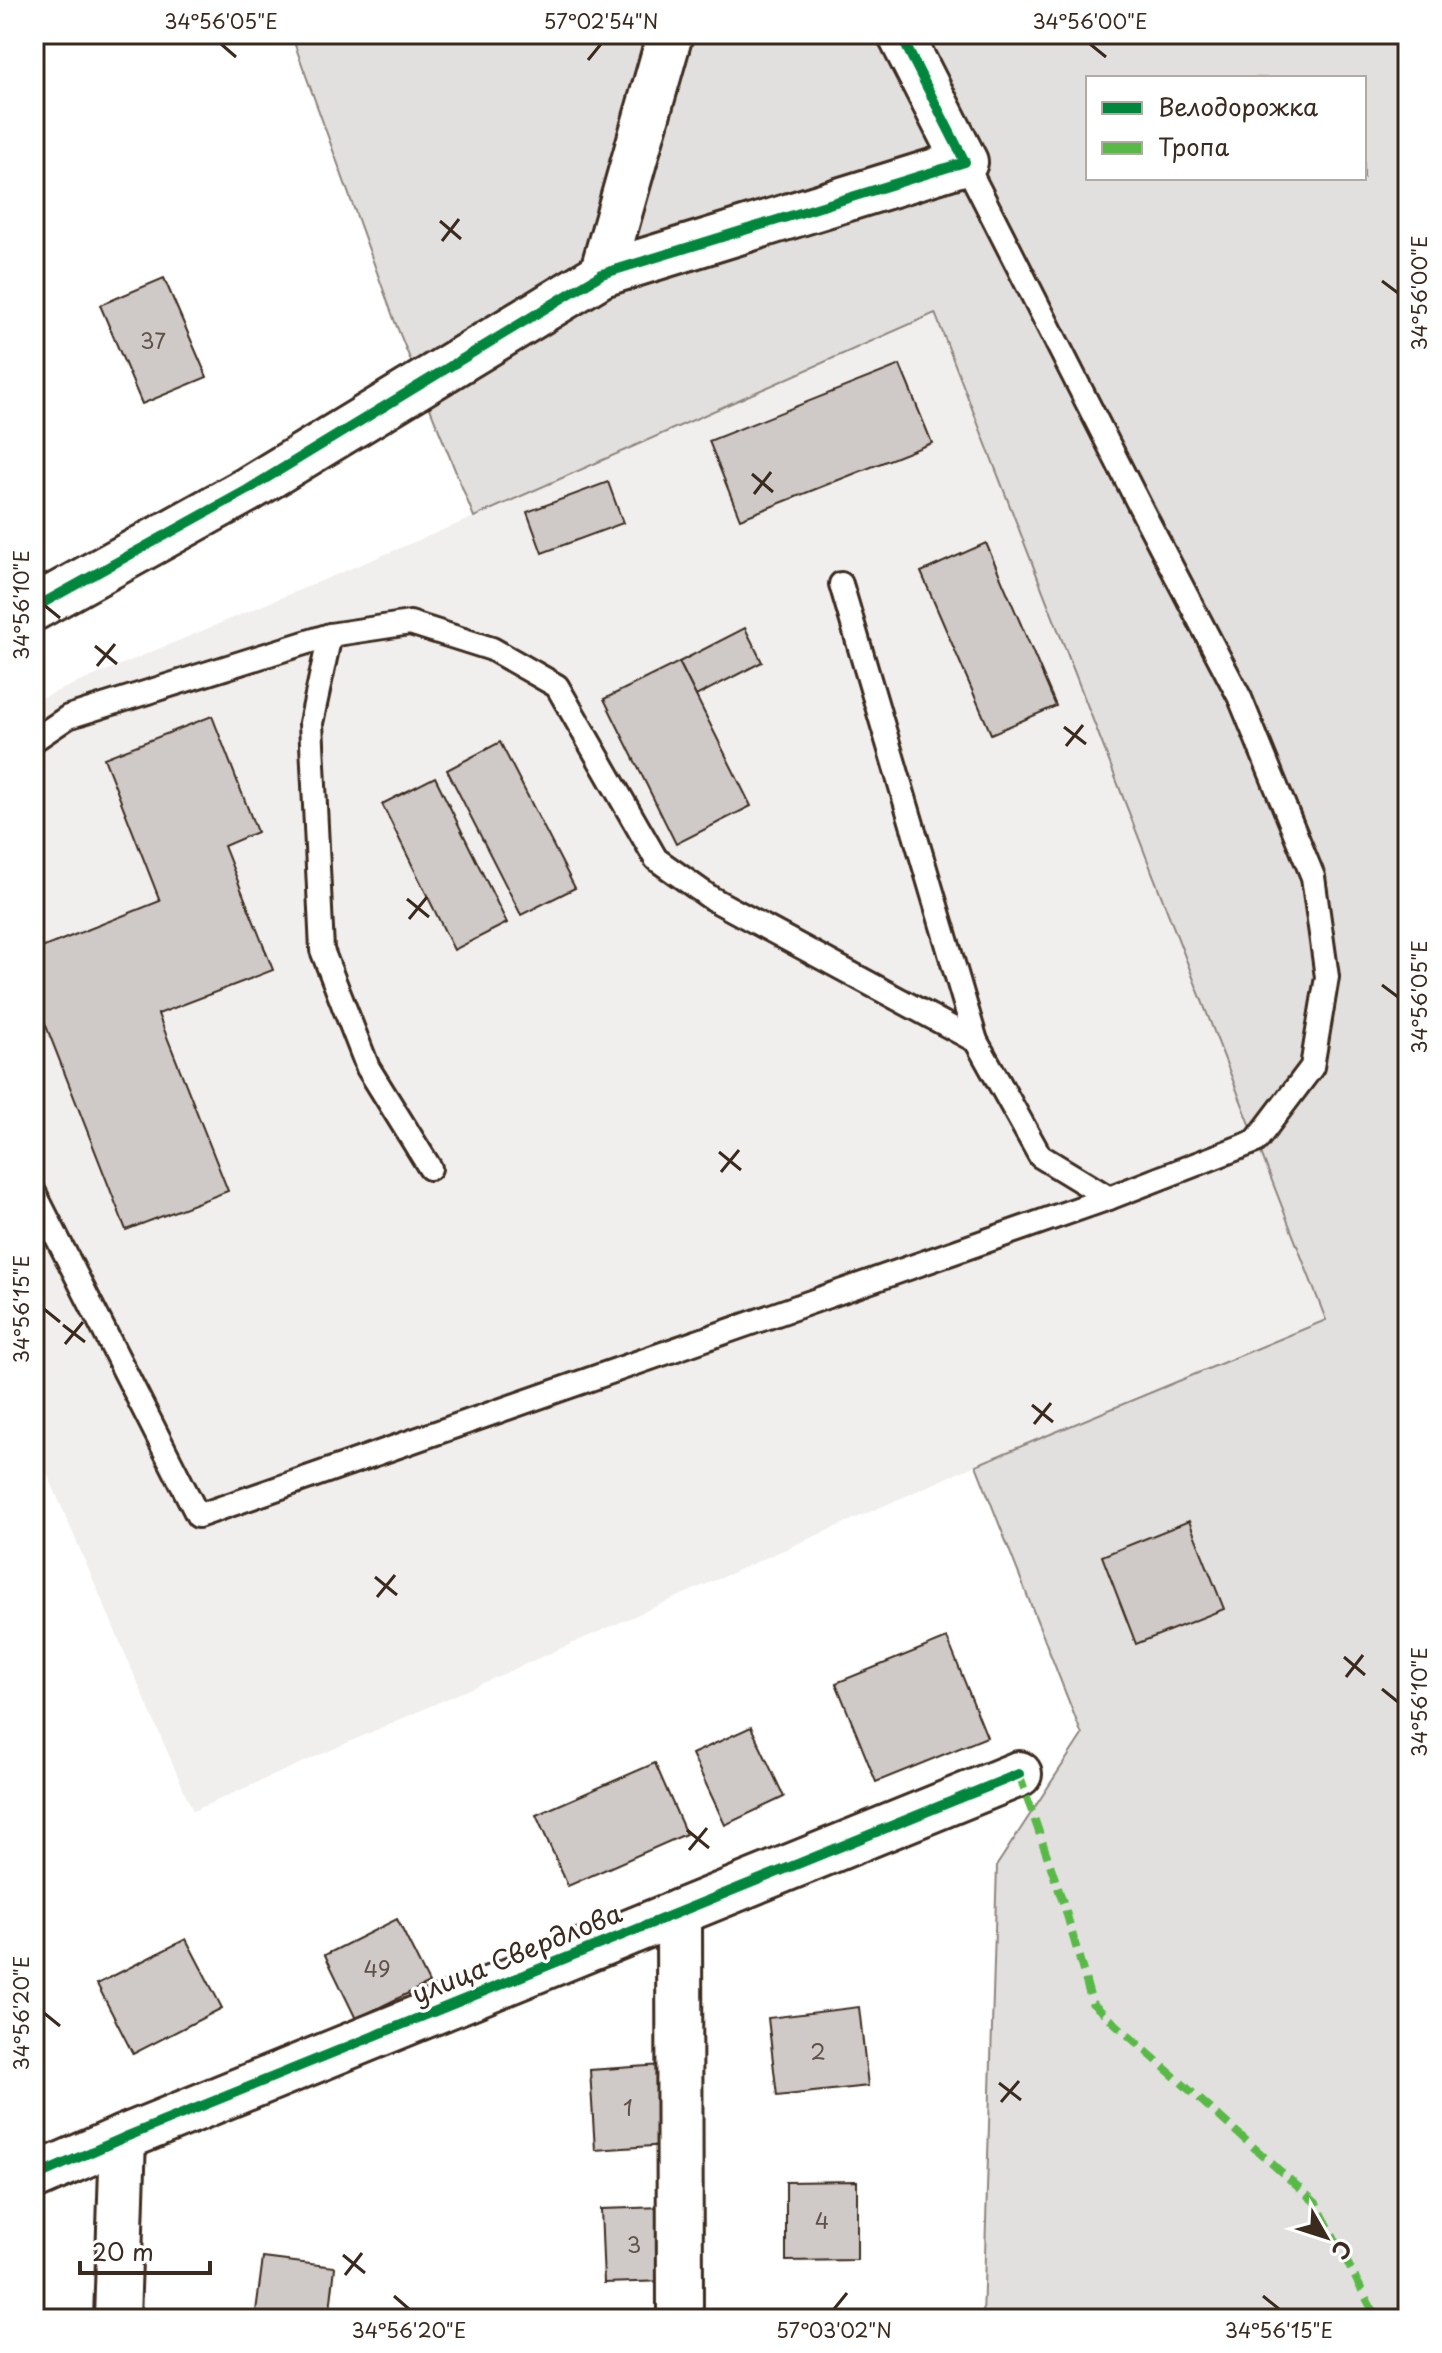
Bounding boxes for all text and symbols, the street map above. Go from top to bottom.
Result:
text: 34°56'05"E [164,6,278,36]
text: 57°02'54"N [544,6,658,36]
text: 34°56'00"E [1032,6,1148,36]
legend [1086,76,1366,180]
text: Велодорожка [1158,88,1318,124]
text: Тропа [1158,128,1229,164]
text: 34°56'00"E [1404,235,1434,351]
house number: 37 [140,323,166,356]
text: 34°56'10"E [6,550,36,660]
text: 34°56'05"E [1404,940,1434,1054]
text: 34°56'15"E [6,1255,36,1363]
text: 34°56'10"E [1404,1647,1434,1757]
street label: улица Свердлова [406,1892,628,2013]
house number: 49 [363,1951,391,1984]
text: 34°56'20"E [6,1956,36,2070]
house number: 2 [810,2034,826,2067]
house number: 1 [623,2090,633,2123]
north arrow [1286,2197,1366,2277]
house number: 4 [815,2203,829,2236]
scale bar [80,2225,210,2275]
house number: 3 [627,2227,641,2260]
text: 20 m [92,2233,154,2269]
text: С [1325,2234,1361,2267]
text: 34°56'20"E [352,2315,466,2345]
text: 57°03'02"N [776,2315,892,2345]
text: 34°56'15"E [1225,2315,1333,2345]

